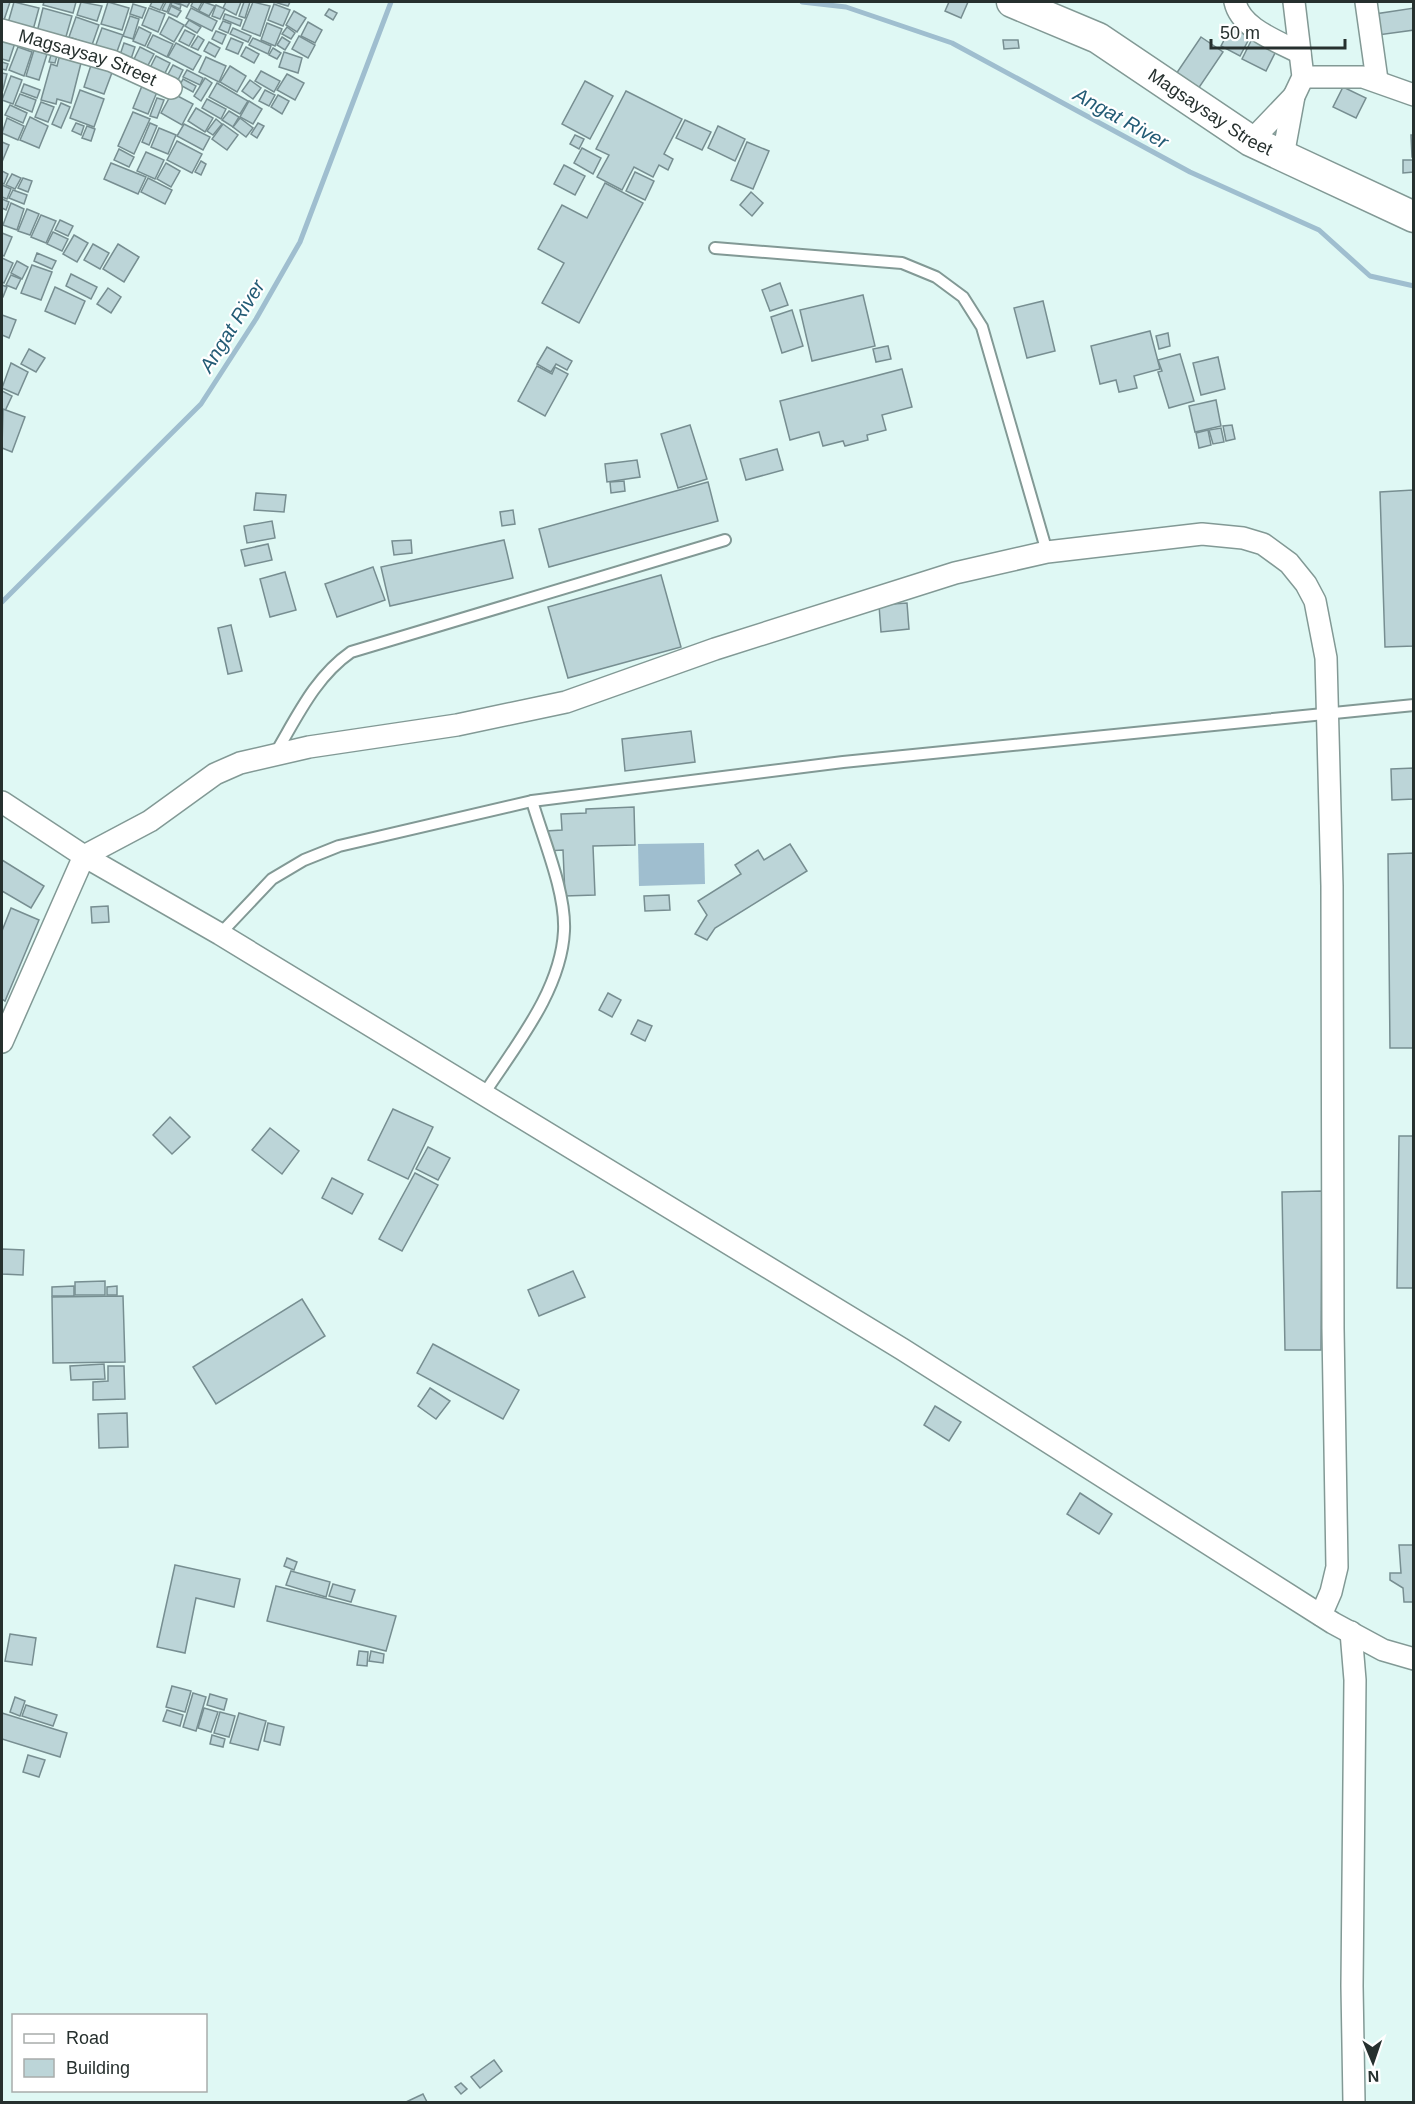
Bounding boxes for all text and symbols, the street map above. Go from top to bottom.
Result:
scale bar [1211,12,1344,50]
text: 50 m [1220,23,1260,43]
street label: Magsaysay Street [17,25,160,90]
street label: Magsaysay Street [1144,65,1276,160]
water label: Angat River [1069,83,1173,154]
water label: Angat River [194,275,270,377]
legend [12,2014,207,2092]
text: Road [66,2028,109,2048]
north arrow [1343,2032,1403,2092]
text: Building [66,2058,130,2078]
text: N [1367,2068,1380,2085]

